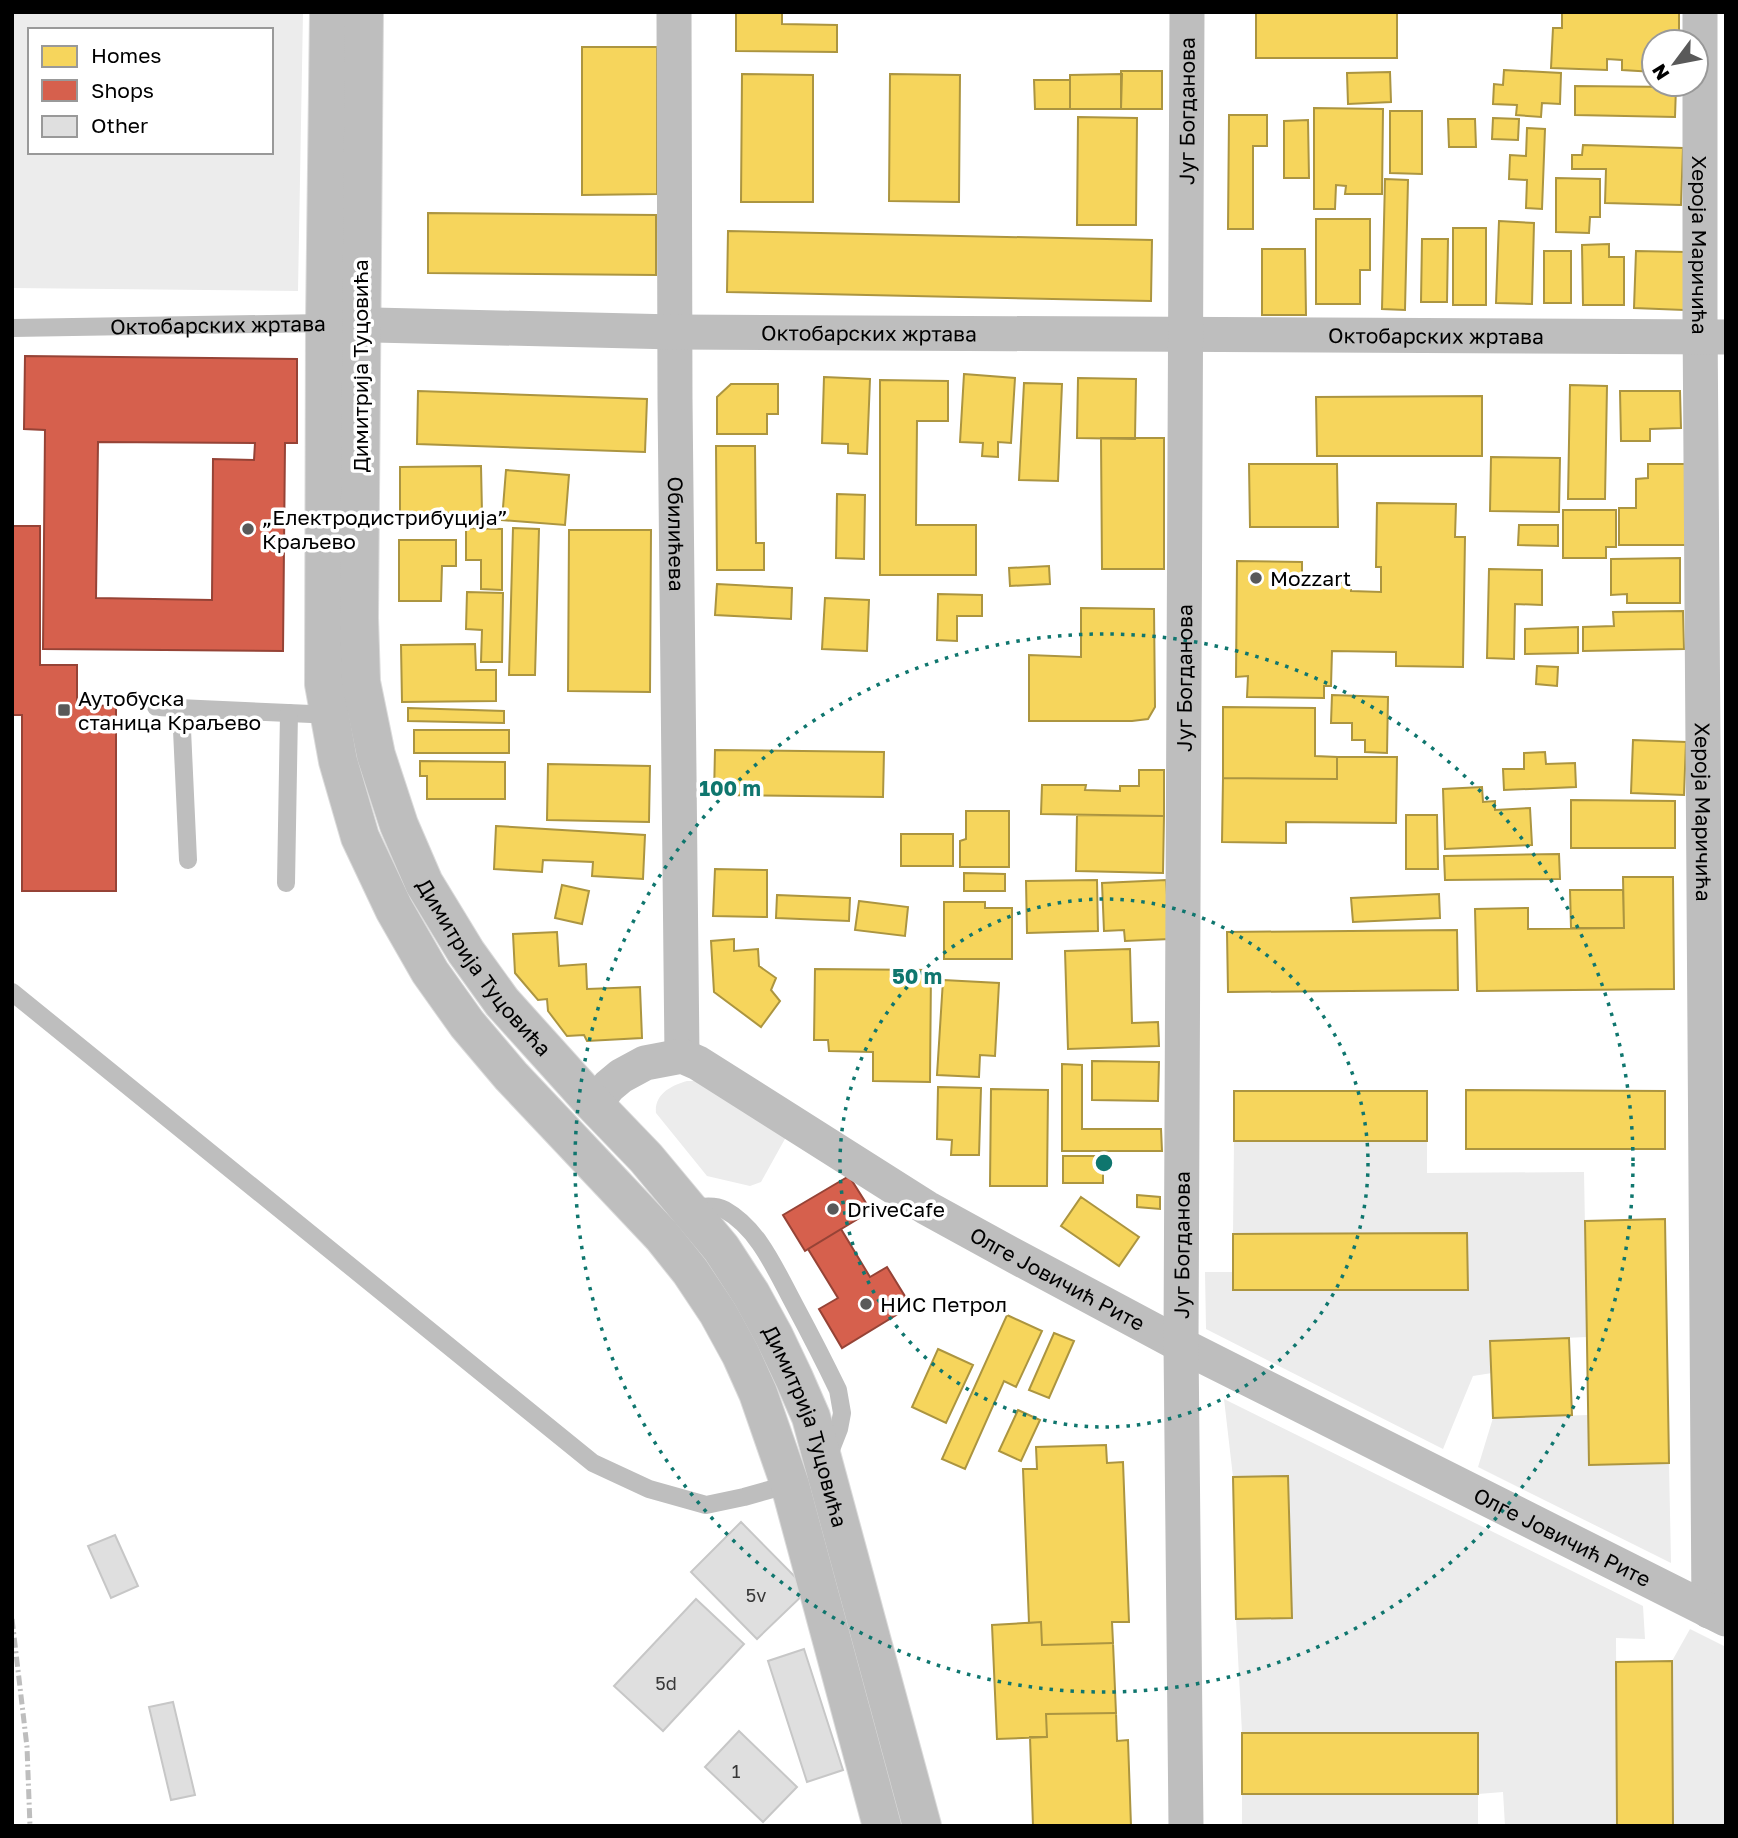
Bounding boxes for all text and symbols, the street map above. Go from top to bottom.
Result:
legend [28,28,273,154]
north arrow [1640,28,1710,98]
street label: Југ Богданова [1173,37,1200,185]
text: Homes [91,42,161,68]
text: N [1647,60,1674,84]
text: Shops [91,77,154,103]
text: Other [91,112,148,138]
street label: Хероја Маричића [1687,156,1713,335]
street label: Димитрија Туцовића [347,259,373,473]
street label: Октобарских жртава [110,310,326,339]
street label: Октобарских жртава [761,319,977,346]
street label: Октобарских жртава [1328,322,1544,349]
street label: Обилићева [663,476,690,592]
place label: „Електродистрибуција” Краљево [262,504,508,554]
marker: „Електродистрибуција” Краљево [240,521,256,537]
place label: Mozzart [1270,565,1351,591]
marker: Mozzart [1248,570,1264,586]
street label: Југ Богданова [1171,604,1197,752]
place label: Аутобуска станица Краљево [78,685,261,735]
marker: Аутобуска станица Краљево [56,702,72,718]
street label: Хероја Маричића [1690,722,1717,902]
text: 100 m [699,775,761,801]
street label: Димитрија Туцовића [411,874,557,1061]
text: 50 m [892,963,942,989]
centre of rings [1092,1151,1116,1175]
street label: Југ Богданова [1168,1171,1195,1319]
place label: DriveCafe [847,1196,945,1222]
marker: DriveCafe [825,1201,841,1217]
street label: Олге Јовичић Рите [966,1221,1149,1336]
place label: НИС Петрол [880,1291,1007,1317]
marker: НИС Петрол [858,1296,874,1312]
street label: Димитрија Туцовића [757,1320,853,1530]
street label: Олге Јовичић Рите [1470,1481,1655,1592]
house number: 5v [746,1584,766,1606]
house number: 5d [655,1672,677,1694]
house number: 1 [732,1760,741,1782]

